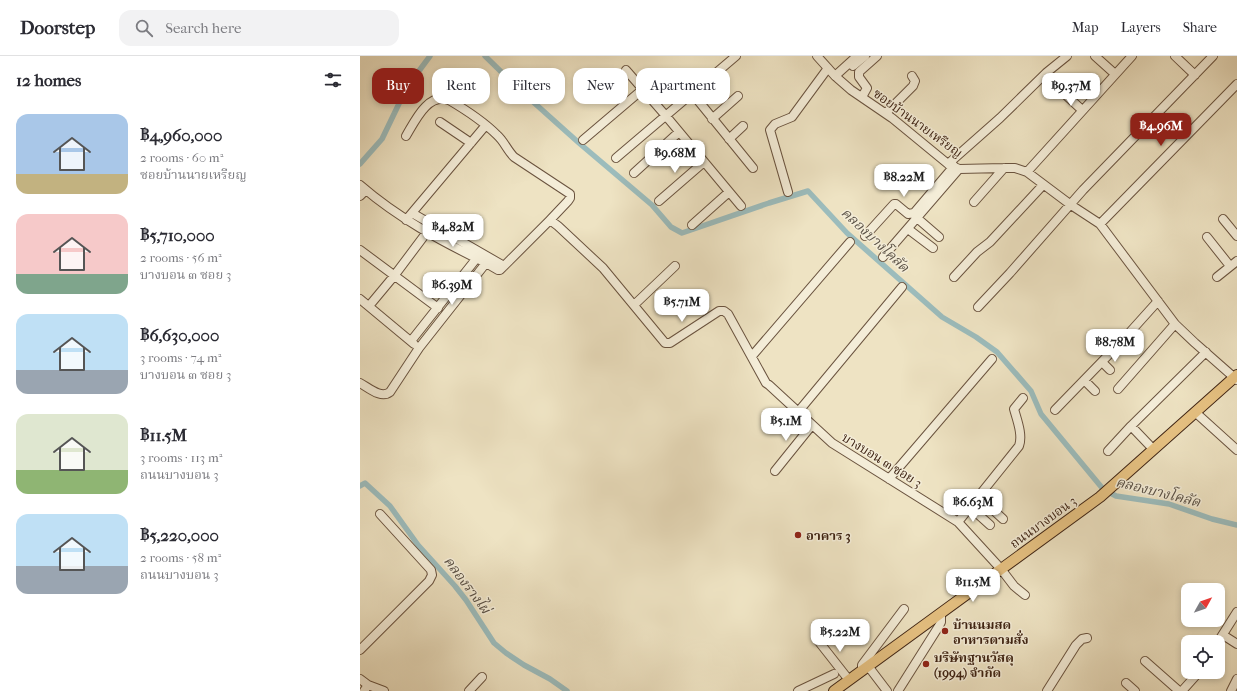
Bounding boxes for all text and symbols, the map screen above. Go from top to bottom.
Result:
search box [119,10,399,46]
text: Doorstep [20,17,95,39]
icon: search [133,17,155,39]
text: Search here [165,19,241,37]
text: Map [1072,19,1099,36]
text: Layers [1121,19,1161,36]
text: Share [1183,19,1217,36]
chip: Buy [372,68,424,104]
chip: Rent [432,68,490,104]
chip: Filters [498,68,565,104]
chip: New [573,68,628,104]
chip: Apartment [636,68,730,104]
icon: filters [322,69,344,91]
text: 12 homes [16,70,81,90]
pin: ฿9.37M [1038,73,1104,107]
text: ฿9.37M [1051,78,1091,93]
street label: ซอยบ้านนายเหรียญ [870,86,966,160]
pin: ฿4.96M [1128,113,1194,147]
text: ฿4.96M [1139,118,1183,133]
text: ฿4,960,000 [140,125,222,145]
icon: home [48,130,96,178]
pin: ฿9.68M [642,140,708,174]
text: ฿9.68M [654,145,696,160]
text: 2 rooms · 60 m² [140,150,223,165]
pin: ฿8.22M [871,164,937,198]
text: ซอยบ้านนายเหรียญ [140,167,247,182]
text: ฿8.22M [883,169,925,184]
water label: คลองบางโคลัด [838,203,915,276]
pin: ฿4.82M [420,214,486,248]
text: ฿4.82M [432,219,474,234]
text: ฿5,710,000 [140,225,215,245]
icon: home [48,230,96,278]
text: 2 rooms · 56 m² [140,250,222,265]
text: บางบอน ๓ ซอย 3 [140,267,231,282]
pin: ฿6.39M [419,272,485,306]
text: ฿6.39M [432,277,472,292]
pin: ฿5.71M [649,289,715,323]
text: ฿5.71M [663,294,701,309]
text: ฿6,630,000 [140,325,219,345]
pin: ฿8.78M [1082,329,1148,363]
icon: home [48,330,96,378]
text: ฿8.78M [1095,334,1135,349]
text: 3 rooms · 74 m² [140,350,221,365]
text: บางบอน ๓ ซอย 3 [140,367,231,382]
pin: ฿5.1M [758,408,814,442]
text: ฿5.1M [770,413,802,428]
text: ฿11.5M [140,425,187,445]
street label: บางบอน ๓ ซอย 3 [839,429,925,491]
icon: home [48,430,96,478]
text: 3 rooms · 113 m² [140,450,222,465]
text: ถนนบางบอน 3 [140,467,219,482]
water label: คลองบางโคลัด [1114,471,1204,511]
pin: ฿6.63M [940,489,1006,523]
street label: ถนนบางบอน 3 [1007,493,1079,551]
text: ฿6.63M [952,494,994,509]
text: ฿5,220,000 [140,525,219,545]
place label: อาคาร 3 [806,528,851,544]
icon: home [48,530,96,578]
marker: อาคาร 3 [793,530,803,540]
text: 2 rooms · 58 m² [140,550,221,565]
water label: คลองรางไผ่ [440,552,497,619]
text: ถนนบางบอน 3 [140,567,219,582]
pin: ฿11.5M [940,569,1006,603]
text: ฿11.5M [955,574,991,589]
north arrow [1181,583,1225,627]
map controls [1181,583,1225,679]
place label: บ้านนมสด อาหารตามสั่ง [953,617,1029,647]
pin: ฿5.22M [807,619,873,653]
text: ฿5.22M [820,624,860,639]
marker: บ้านนมสด อาหารตามสั่ง [940,626,950,636]
button: locate [1181,635,1225,679]
place label: บริษัทฐานวัสดุ (1994) จำกัด [934,650,1014,681]
marker: บริษัทฐานวัสดุ (1994) จำกัด [921,659,931,669]

